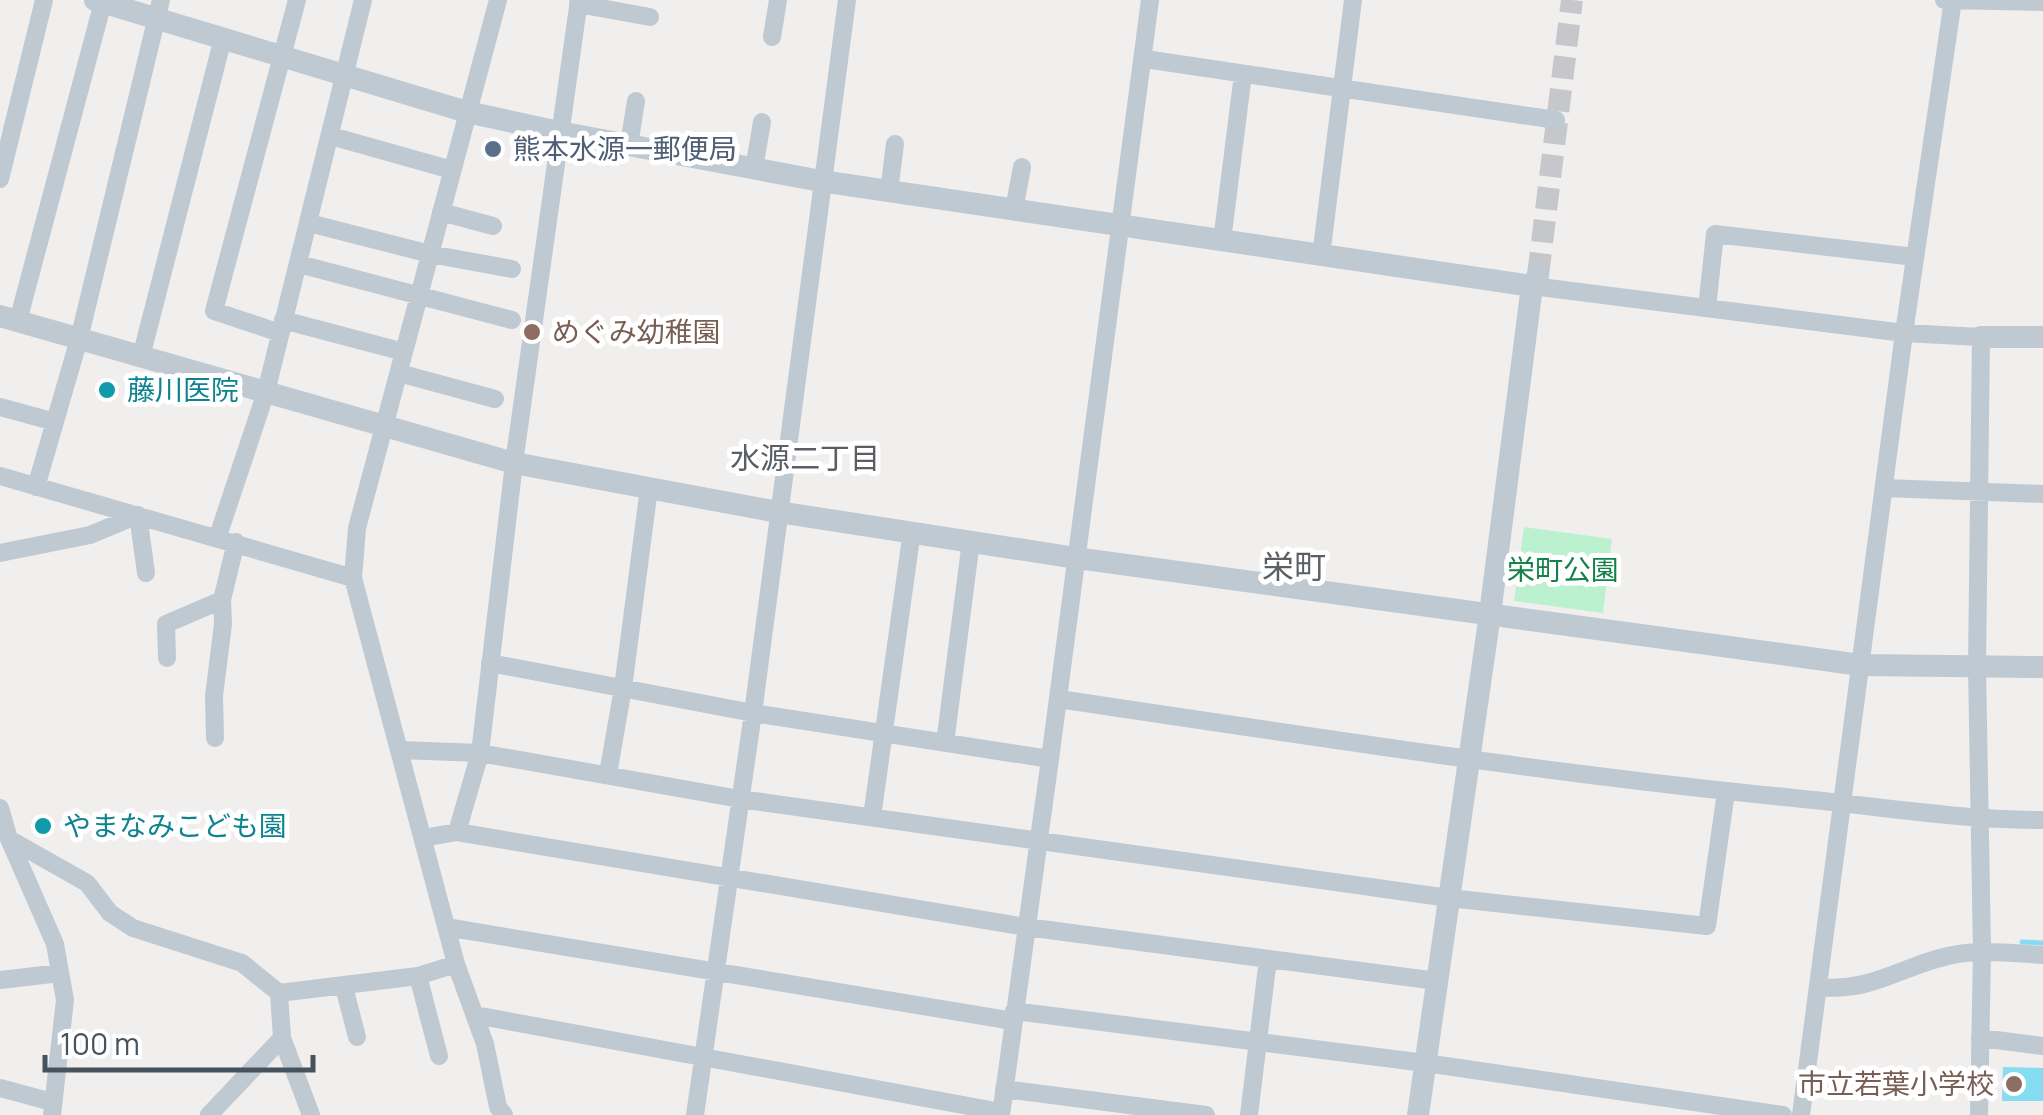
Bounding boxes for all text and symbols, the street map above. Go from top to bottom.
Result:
place label: 熊本水源一郵便局 [513,129,737,167]
marker: 熊本水源一郵便局 [482,138,504,160]
place label: めぐみ幼稚園 [552,312,721,350]
marker: めぐみ幼稚園 [521,321,543,343]
place label: 藤川医院 [127,370,239,408]
marker: 藤川医院 [96,379,118,401]
district label: 水源二丁目 [730,437,880,478]
district label: 栄町 [1262,544,1326,588]
park label: 栄町公園 [1507,550,1619,588]
place label: やまなみこども園 [63,806,287,844]
marker: やまなみこども園 [32,815,54,837]
scale bar [45,1010,312,1072]
text: 100 m [60,1023,140,1064]
place label: 市立若葉小学校 [1798,1064,1994,1102]
marker: 市立若葉小学校 [2003,1073,2025,1095]

